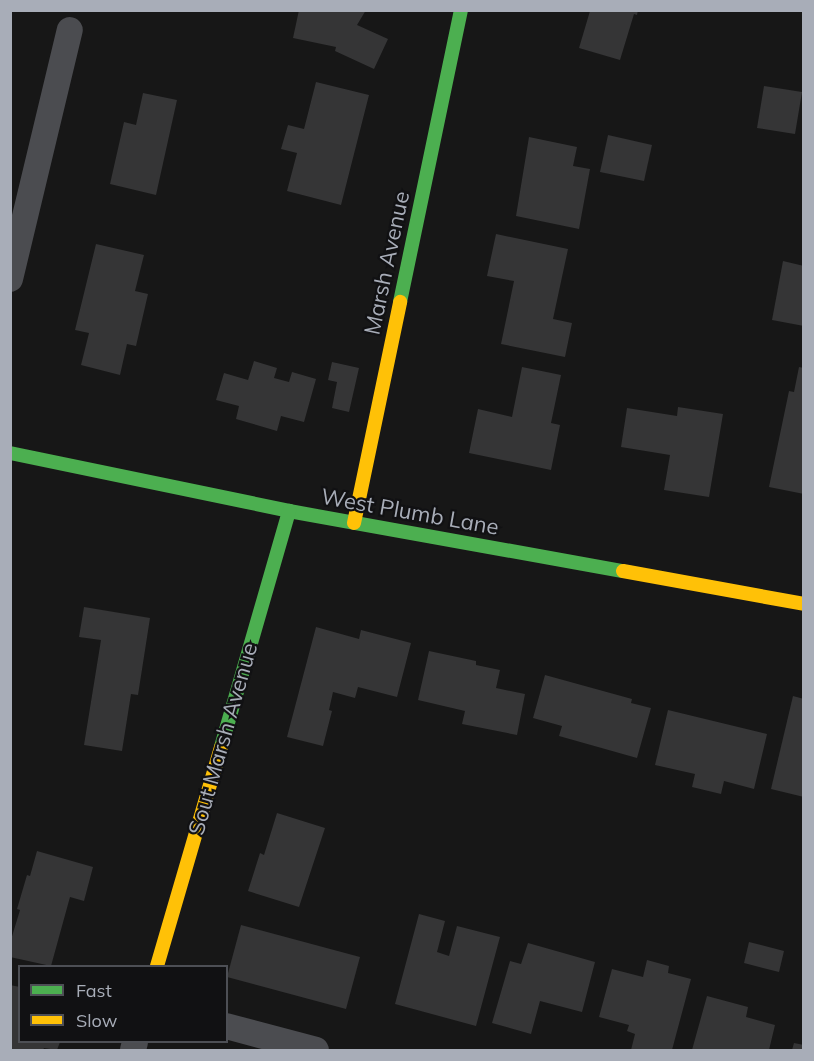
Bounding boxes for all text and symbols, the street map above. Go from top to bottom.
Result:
street label: Marsh Avenue [359,189,415,337]
street label: West Plumb Lane [319,483,501,541]
street label: Sout Marsh Avenue [183,640,263,838]
legend [18,965,228,1043]
text: Fast [76,979,112,1002]
text: Slow [76,1009,117,1032]

